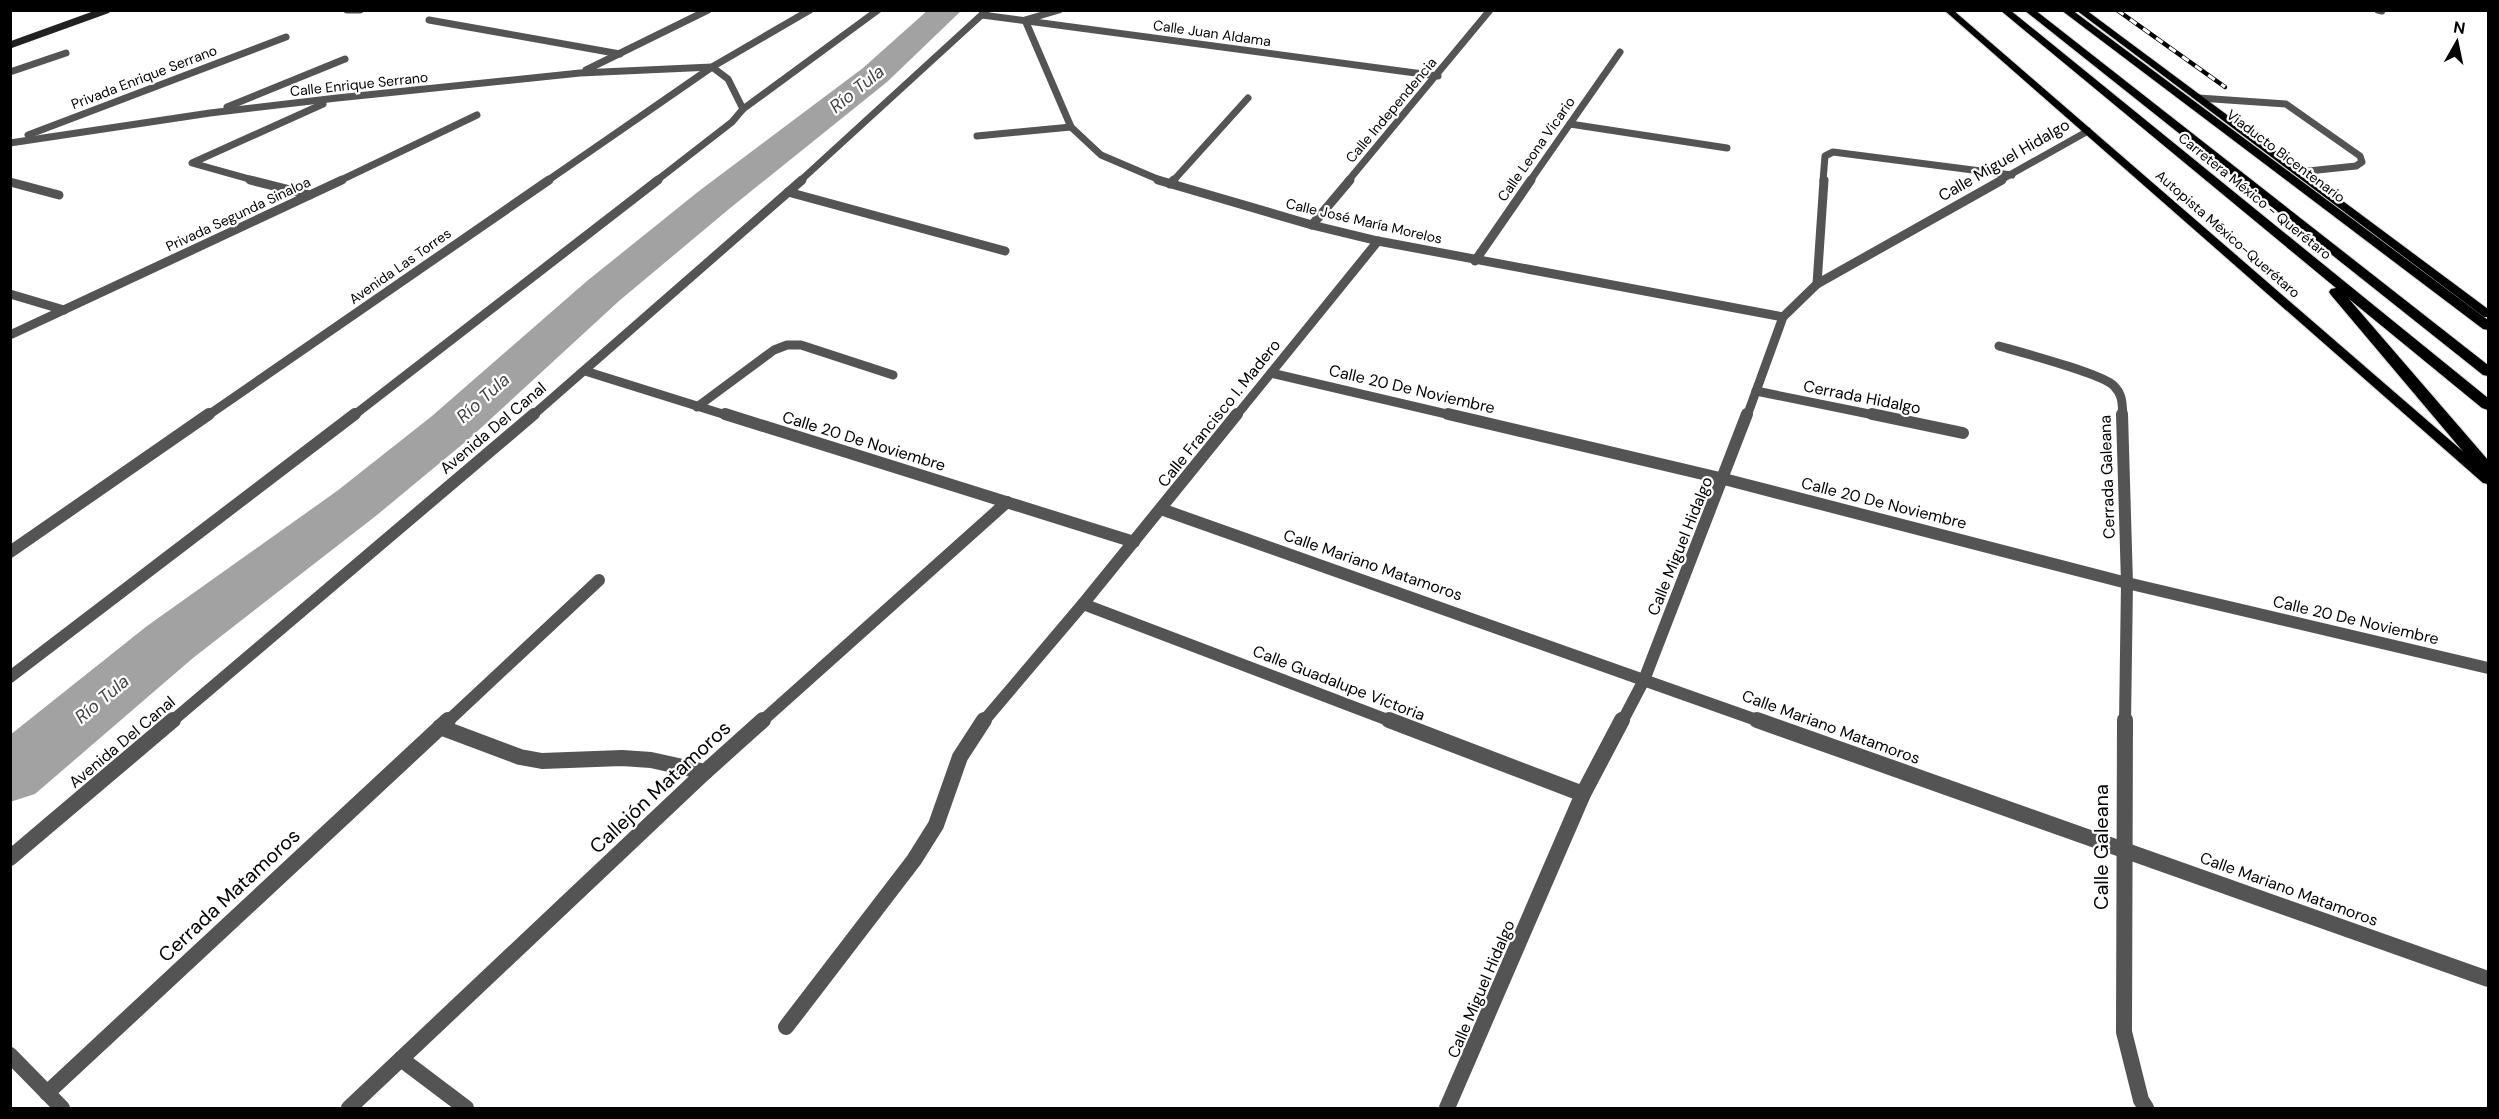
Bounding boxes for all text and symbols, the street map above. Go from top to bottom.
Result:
north arrow [2427,12,2487,72]
street label: Calle Juan Aldama [1152,16,1272,50]
text: N [2452,16,2467,39]
street label: Privada Enrique Serrano [69,41,219,113]
street label: Calle Independencia [1342,54,1440,166]
water label: Río Tula [825,59,890,118]
street label: Calle Enrique Serrano [289,68,429,100]
street label: Calle Leona Vicario [1493,93,1579,205]
street label: Viaducto Bicentenario [2223,106,2349,206]
street label: Calle Miguel Hidalgo [1935,114,2073,206]
street label: Carretera México - Querétaro [2175,129,2335,263]
street label: Autopista México-Querétaro [2152,166,2304,302]
street label: Privada Segunda Sinaloa [163,173,313,255]
street label: Calle José María Morelos [1284,194,1444,248]
street label: Avenida Las Torres [345,224,455,308]
street label: Calle Francisco I. Madero [1153,335,1285,491]
street label: Calle 20 De Noviembre [1327,360,1497,418]
water label: Río Tula [451,368,515,428]
street label: Cerrada Hidalgo [1801,375,1923,419]
street label: Avenida Del Canal [436,377,550,479]
street label: Calle 20 De Noviembre [780,406,948,476]
street label: Cerrada Galeana [2094,415,2120,539]
street label: Calle 20 De Noviembre [1799,472,1969,534]
street label: Calle Miguel Hidalgo [1643,473,1717,619]
street label: Calle Mariano Matamoros [1281,524,1465,606]
street label: Calle 20 De Noviembre [2271,591,2441,649]
street label: Calle Guadalupe Victoria [1250,640,1428,726]
water label: Río Tula [70,669,134,729]
street label: Calle Mariano Matamoros [1739,685,1923,769]
street label: Avenida Del Canal [65,691,179,793]
street label: Callejón Matamoros [584,715,736,859]
street label: Calle Galeana [2088,784,2114,910]
street label: Cerrada Matamoros [153,822,305,968]
street label: Calle Mariano Matamoros [2197,847,2381,931]
street label: Calle Miguel Hidalgo [1442,917,1520,1061]

